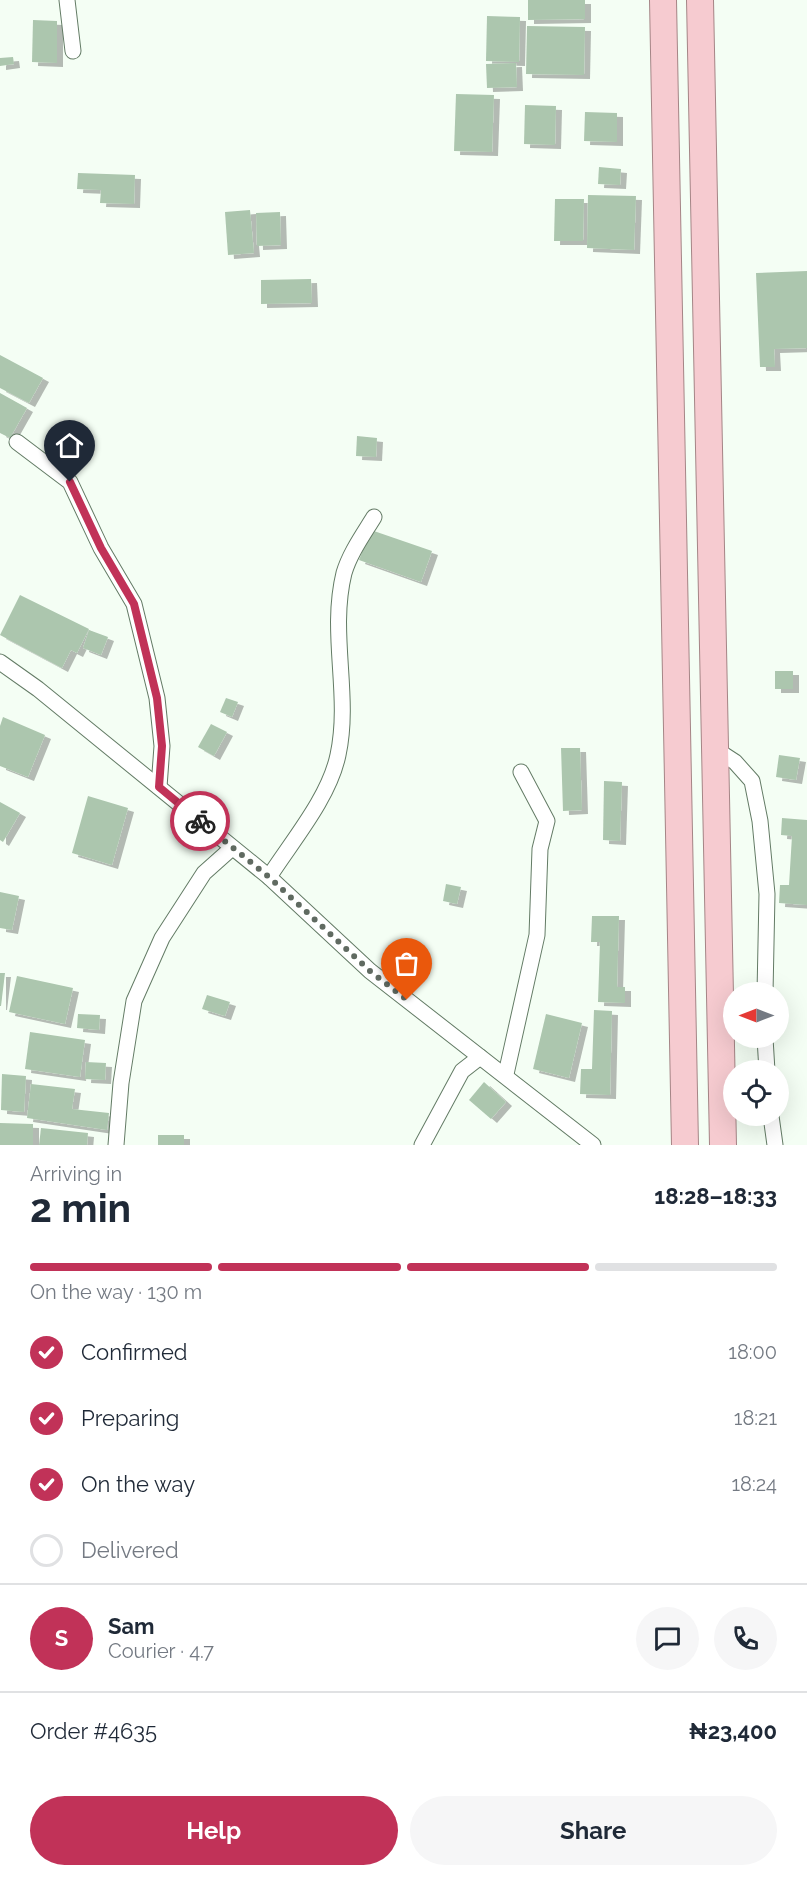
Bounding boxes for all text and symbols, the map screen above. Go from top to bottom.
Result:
pin [44,420,95,482]
icon: home [53,429,86,462]
courier [170,791,230,851]
icon: bike [184,805,217,838]
pin [381,938,432,1000]
icon: bag [390,947,423,980]
north arrow [723,982,789,1048]
map controls [723,982,789,1126]
button: locate [723,1060,789,1126]
text: Arriving in [30,1162,122,1186]
text: 18:28–18:33 [654,1183,777,1209]
text: 2 min [30,1185,131,1231]
text: On the way · 130 m [30,1280,202,1304]
icon: check [30,1336,63,1369]
text: Confirmed [81,1339,188,1365]
text: 18:00 [728,1340,777,1364]
icon: check [30,1402,63,1435]
text: Preparing [81,1405,179,1431]
text: 18:21 [734,1406,777,1430]
icon: check [30,1468,63,1501]
text: On the way [81,1471,195,1497]
text: 18:24 [731,1472,777,1496]
text: Delivered [81,1537,179,1563]
button: chat [636,1607,699,1670]
button: phone [714,1607,777,1670]
text: Sam [108,1613,155,1639]
text: S [55,1625,68,1651]
text: Courier · 4.7 [108,1639,214,1663]
text: Order #4635 [30,1718,157,1744]
text: ₦23,400 [689,1718,777,1744]
button: Help [30,1796,398,1865]
button: Share [410,1796,777,1865]

